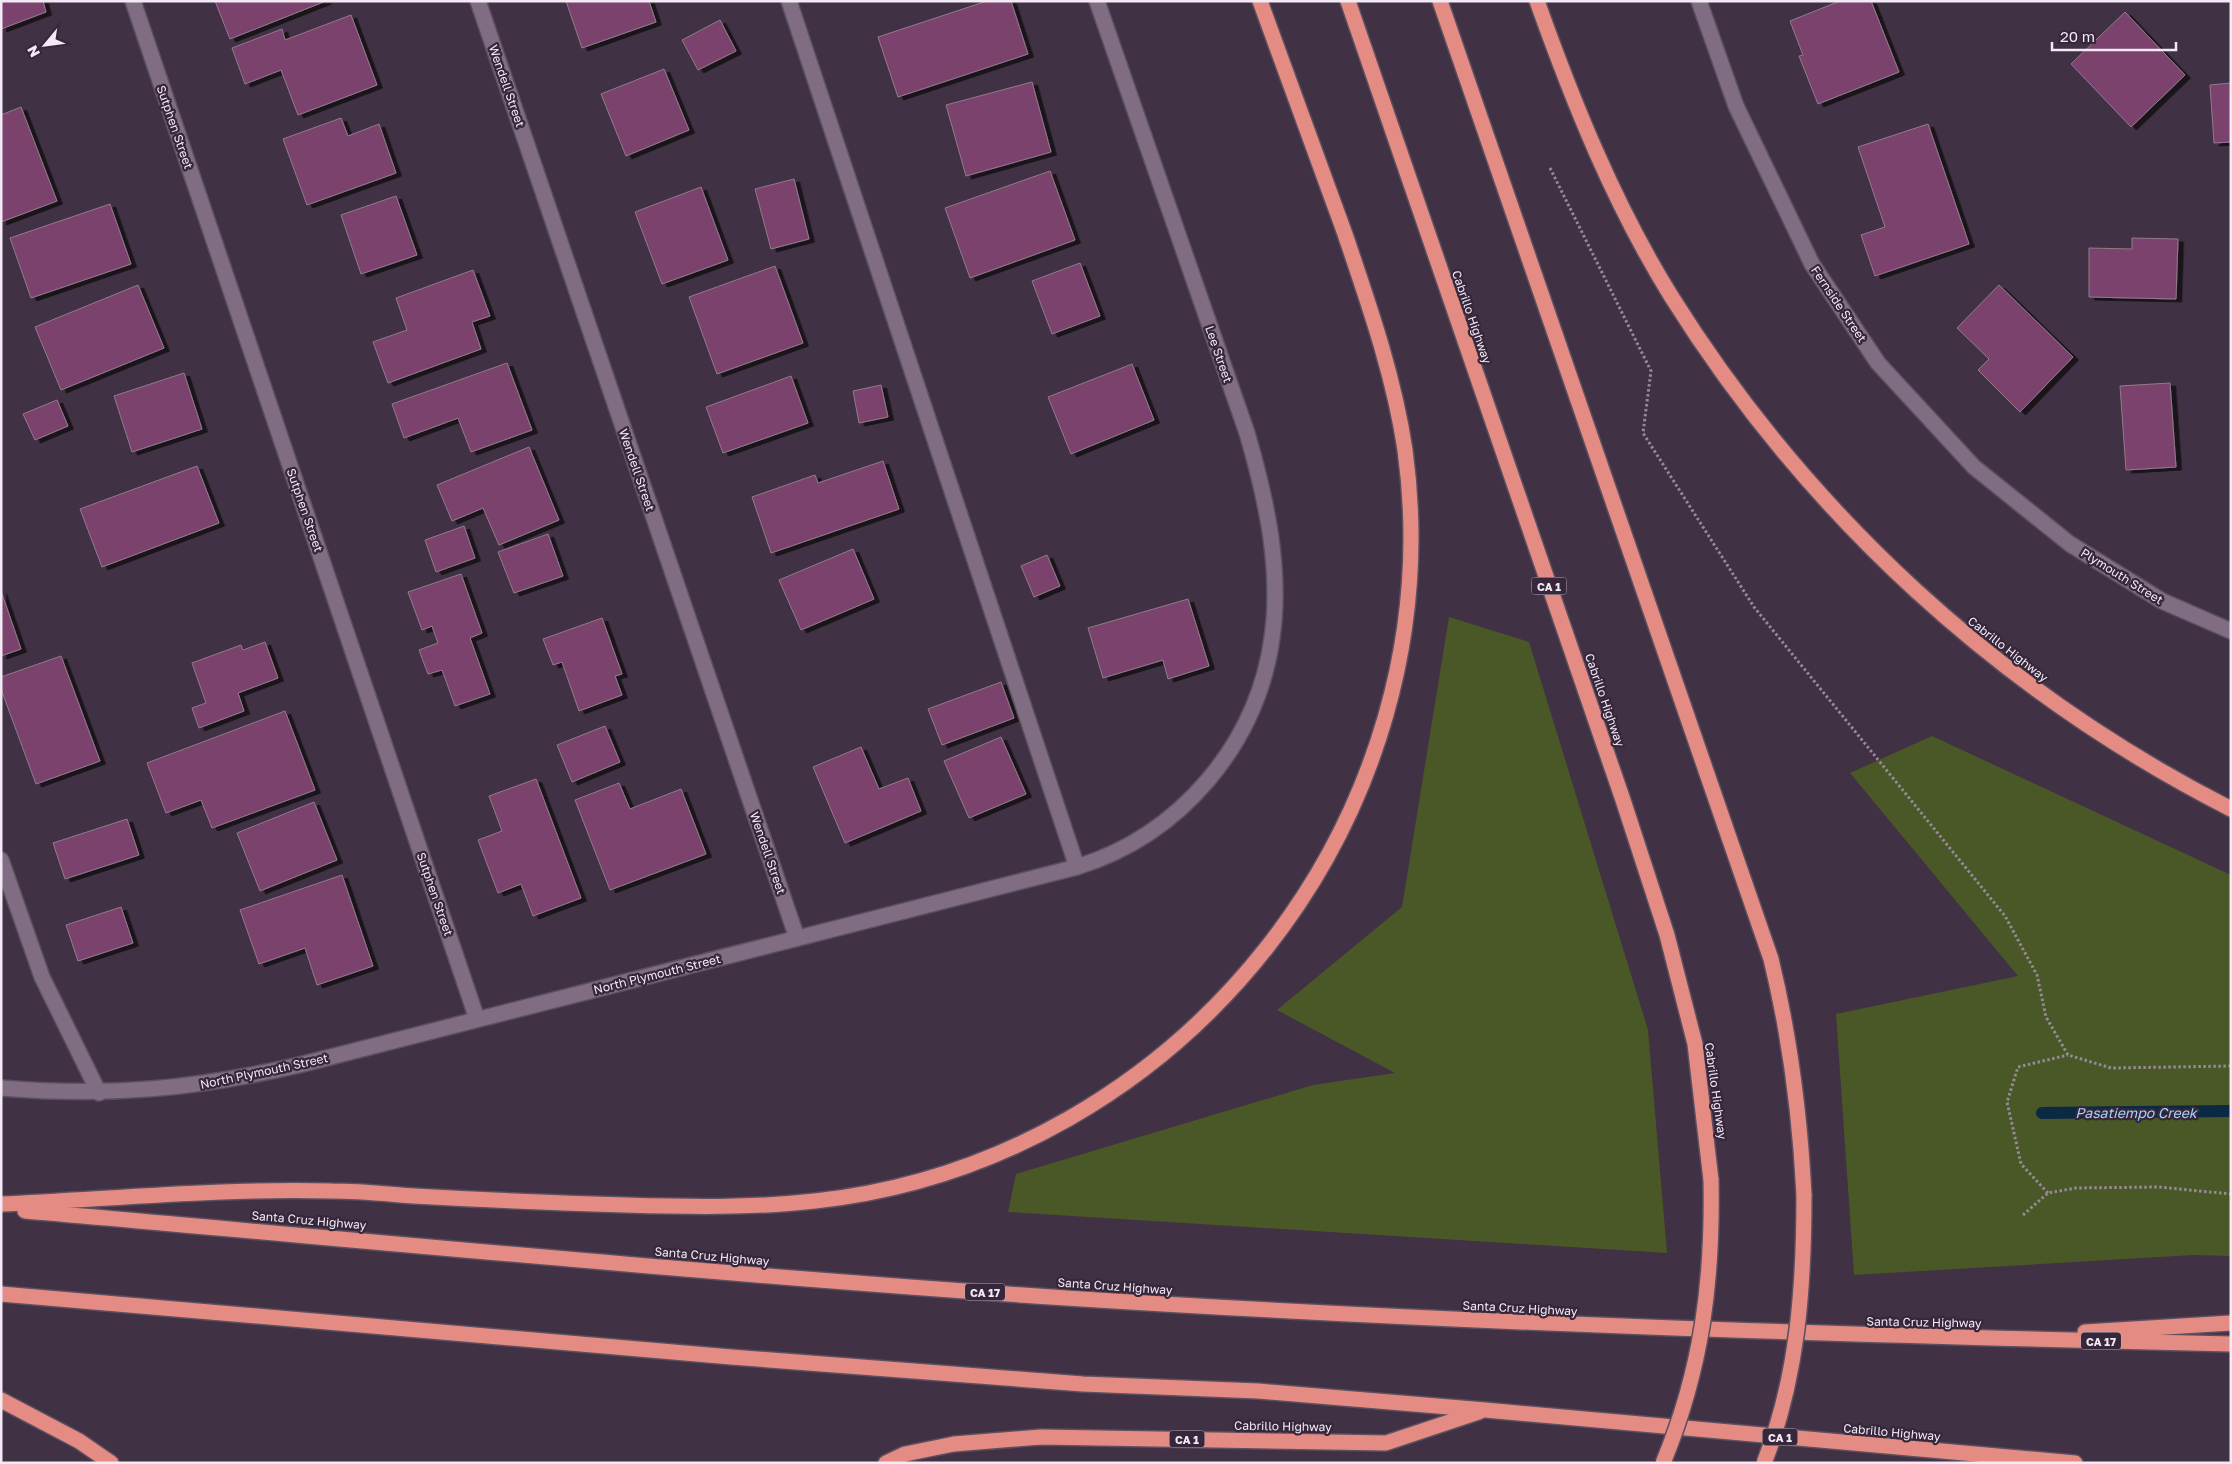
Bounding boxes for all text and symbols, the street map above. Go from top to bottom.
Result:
north arrow [20,20,70,70]
scale bar [2052,20,2176,52]
text: 20 m [2060,27,2095,45]
text: N [23,43,43,60]
street label: Wendell Street [486,43,528,129]
street label: Sutphen Street [154,83,196,171]
street label: Fernside Street [1808,263,1870,345]
street label: Cabrillo Highway [1449,268,1495,366]
street label: Lee Street [1202,324,1236,385]
street label: Wendell Street [616,427,658,513]
street label: Sutphen Street [284,466,326,554]
street label: Plymouth Street [2078,545,2166,607]
road number: CA 1 [1532,578,1566,594]
street label: Cabrillo Highway [1965,613,2051,685]
street label: Cabrillo Highway [1582,651,1628,749]
street label: Wendell Street [747,810,789,896]
street label: Sutphen Street [414,850,456,938]
street label: North Plymouth Street [592,951,722,997]
street label: Cabrillo Highway [1702,1042,1730,1141]
street label: North Plymouth Street [199,1050,330,1092]
water label: Pasatiempo Creek [2075,1104,2199,1121]
street label: Santa Cruz Highway [251,1208,367,1233]
street label: Santa Cruz Highway [654,1244,770,1269]
street label: Santa Cruz Highway [1057,1274,1173,1298]
road number: CA 17 [965,1284,1005,1300]
street label: Santa Cruz Highway [1462,1297,1578,1319]
street label: Santa Cruz Highway [1866,1313,1982,1331]
road number: CA 17 [2081,1332,2121,1350]
street label: Cabrillo Highway [1234,1418,1332,1434]
street label: Cabrillo Highway [1843,1420,1942,1444]
road number: CA 1 [1762,1428,1798,1445]
road number: CA 1 [1170,1430,1204,1448]

